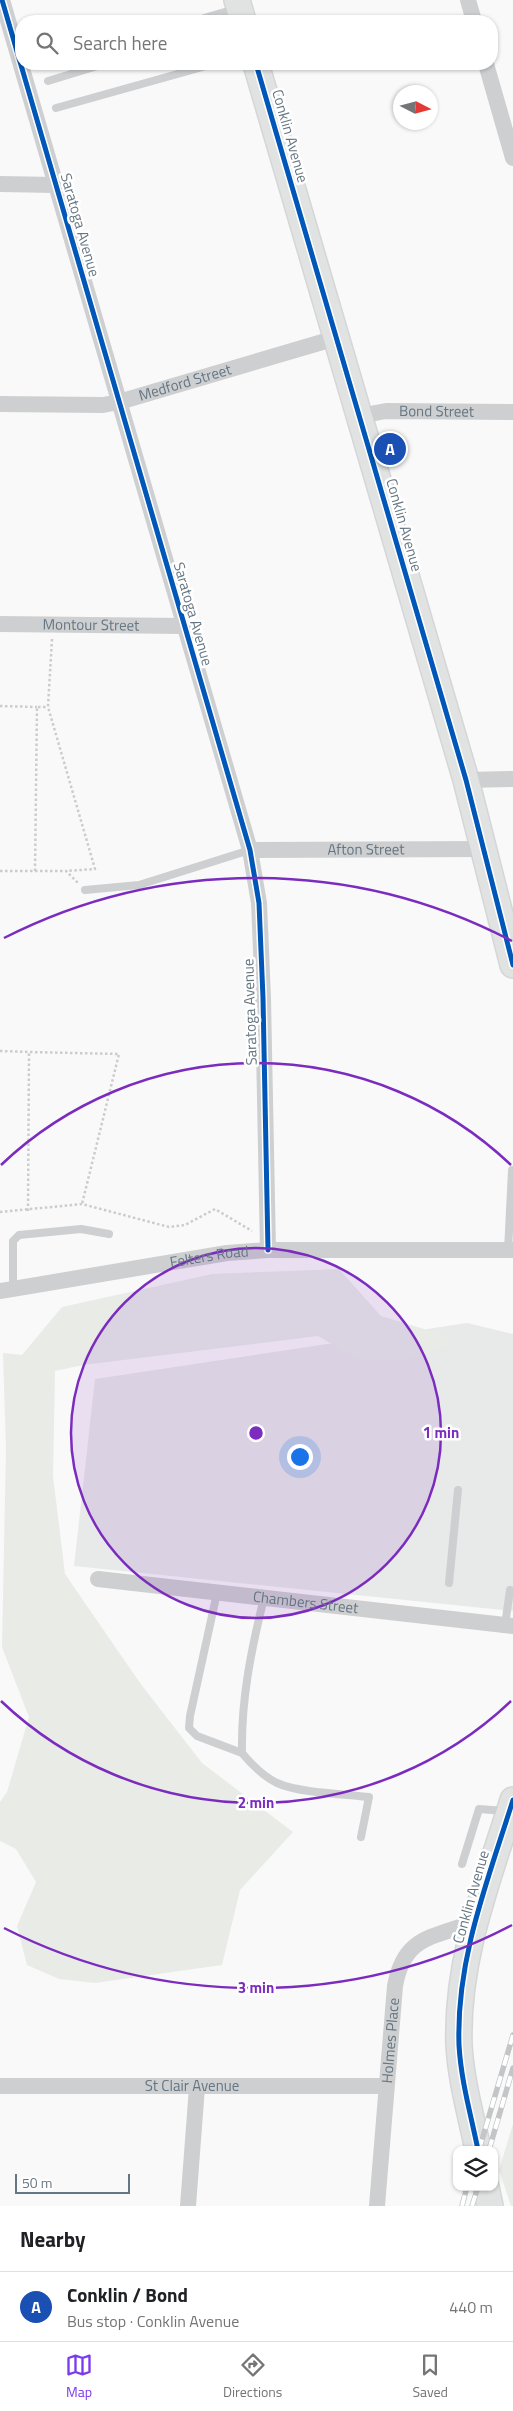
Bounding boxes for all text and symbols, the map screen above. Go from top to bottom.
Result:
search box [15,15,498,70]
text: Search here [73,28,167,57]
icon: search [33,29,61,57]
north arrow [393,85,438,130]
street label: Conklin Avenue [266,86,315,185]
street label: Saratoga Avenue [55,170,106,279]
street label: Medford Street [136,357,235,407]
street label: Bond Street [399,399,475,423]
pin: A [374,430,406,468]
street label: Conklin Avenue [380,475,429,574]
street label: Saratoga Avenue [168,559,219,668]
street label: Montour Street [42,612,140,637]
street label: Afton Street [327,837,405,861]
street label: Saratoga Avenue [236,958,263,1066]
street label: Felters Road [168,1239,249,1273]
text: 1 min [423,1421,459,1444]
centre of rings [247,1424,265,1442]
your location [287,1444,313,1470]
street label: Chambers Street [252,1585,360,1619]
text: 2 min [238,1791,274,1814]
street label: Conklin Avenue [446,1847,495,1946]
text: 3 min [238,1976,274,1999]
street label: Holmes Place [375,1997,405,2084]
street label: St Clair Avenue [145,2074,239,2097]
map controls [453,2146,498,2191]
button: layers [453,2146,498,2191]
scale bar [15,2171,130,2194]
text: 50 m [22,2172,52,2193]
text: Nearby [20,2223,85,2255]
text: Conklin / Bond [67,2280,188,2309]
text: A [31,2295,41,2319]
text: 440 m [449,2295,493,2319]
text: Bus stop · Conklin Avenue [67,2309,239,2333]
tab: Map [65,2351,93,2402]
tab: Directions [223,2351,282,2402]
tab: Saved [412,2351,448,2402]

